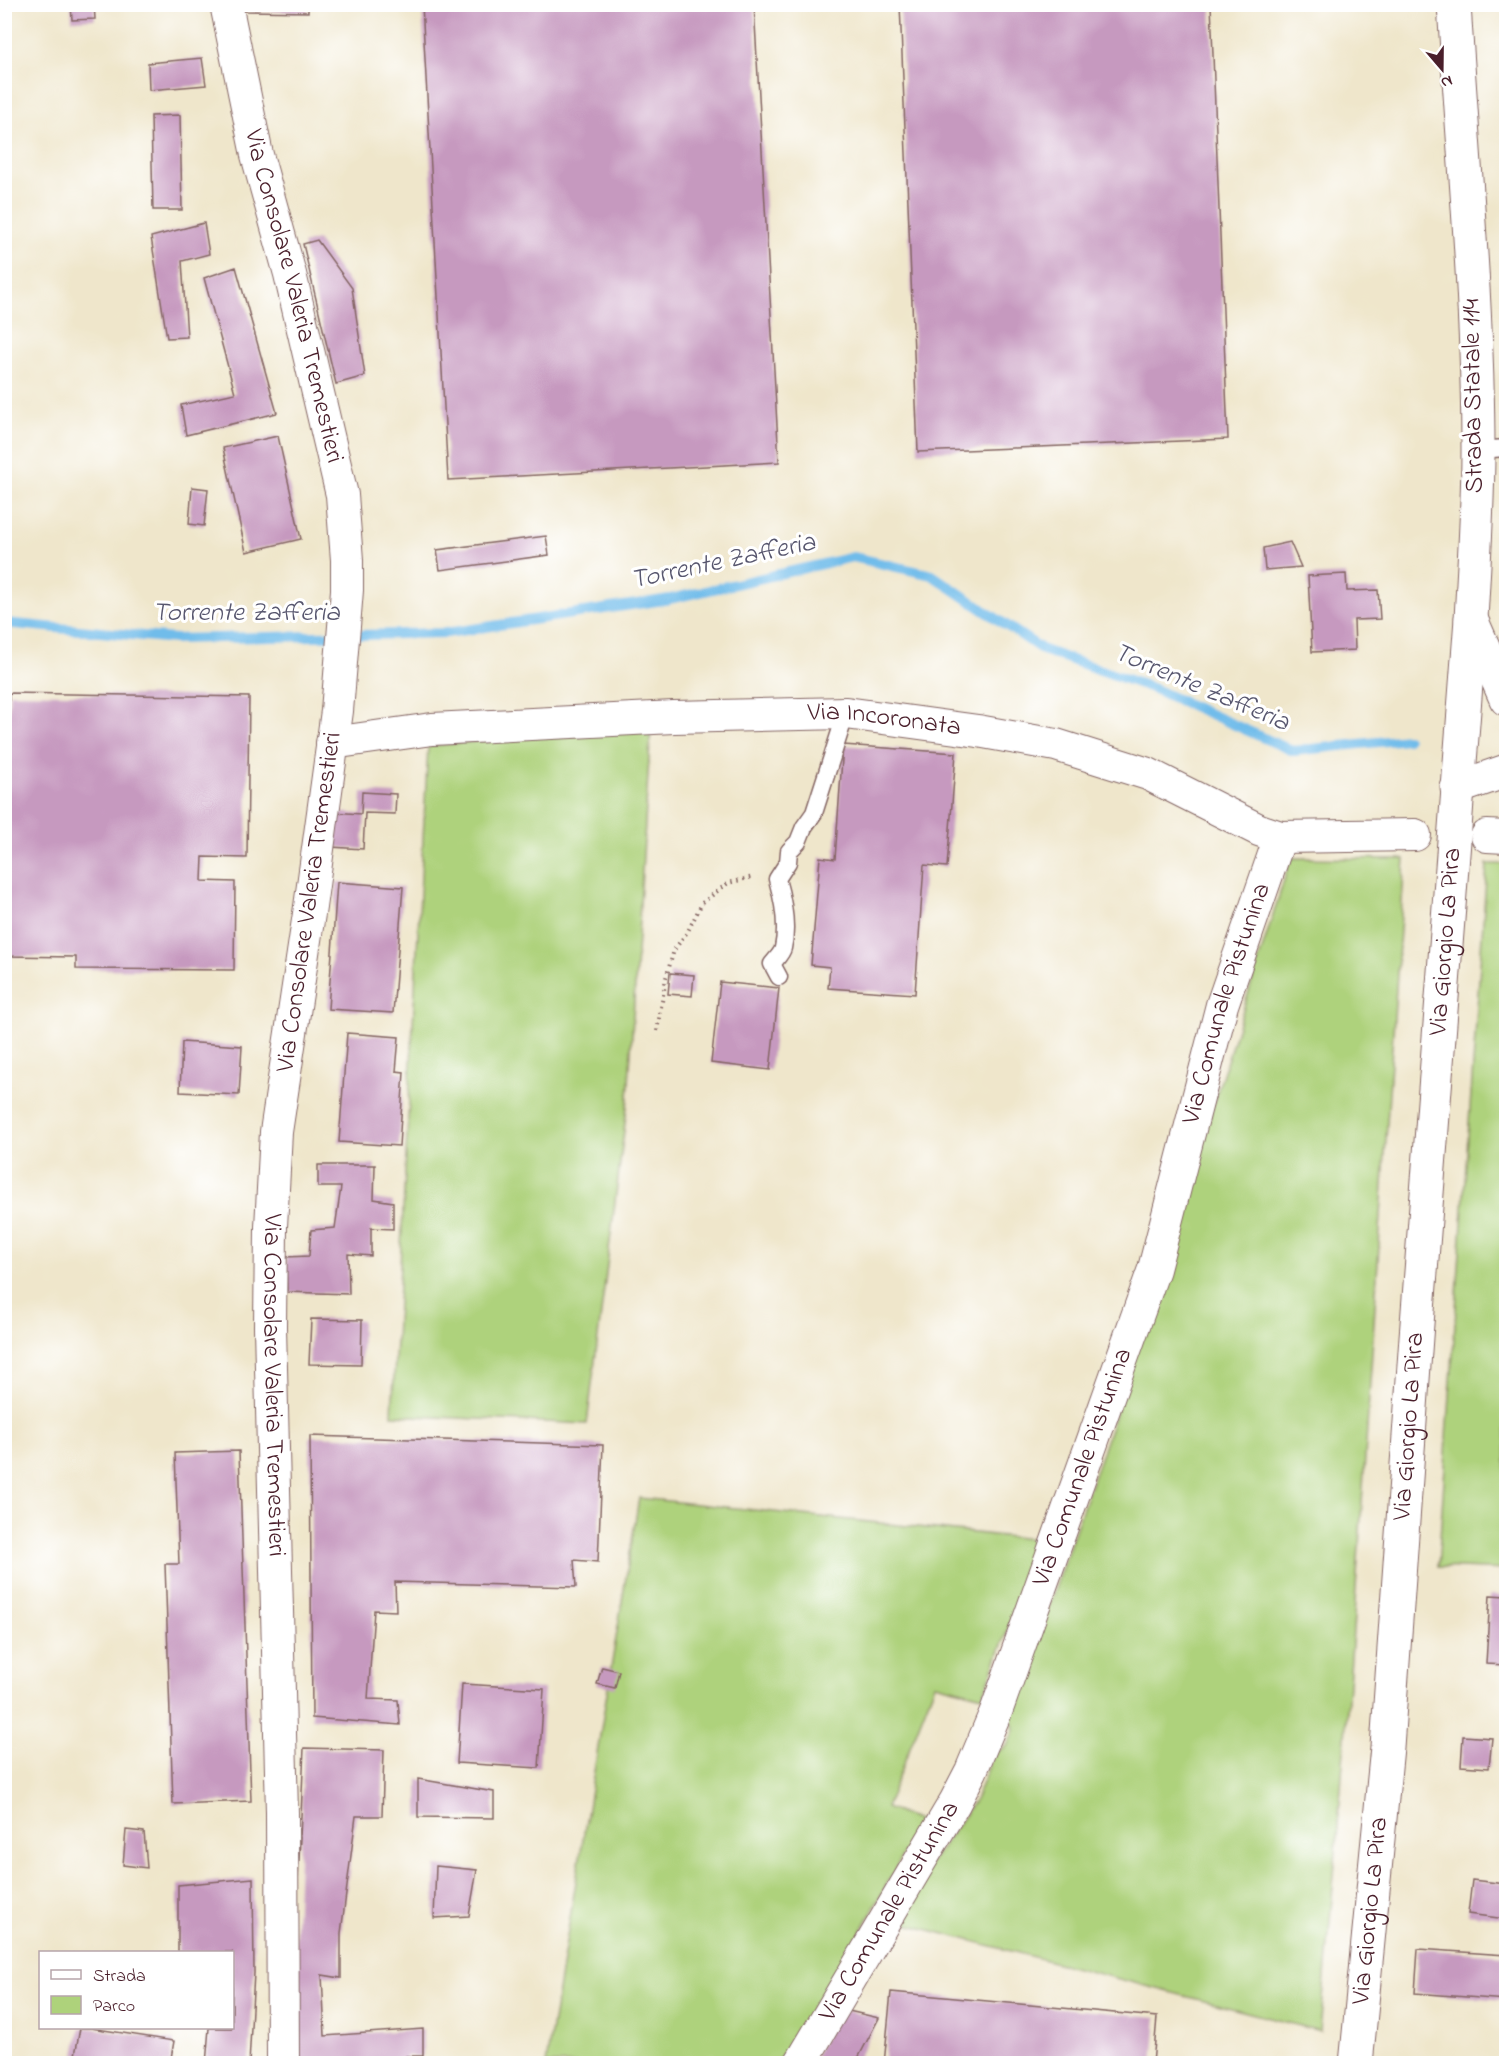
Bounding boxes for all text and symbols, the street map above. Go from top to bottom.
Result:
north arrow [1412,39,1472,99]
text: N [1437,68,1456,94]
street label: Via Consolare Valeria Tremestieri [233,125,353,467]
street label: Strada Statale 114 [1453,298,1495,494]
water label: Torrente Zafferia [627,523,819,601]
water label: Torrente Zafferia [152,594,340,633]
water label: Torrente Zafferia [1107,633,1295,743]
street label: Via Incoronata [806,694,963,747]
street label: Via Consolare Valeria Tremestieri [267,730,353,1075]
street label: Via Giorgio La Pira [1420,846,1472,1038]
street label: Via Comunale Pistunina [1173,878,1282,1129]
street label: Via Consolare Valeria Tremestieri [251,1212,295,1557]
street label: Via Giorgio La Pira [1384,1331,1435,1523]
street label: Via Comunale Pistunina [1023,1343,1143,1593]
street label: Via Comunale Pistunina [810,1794,970,2030]
street label: Via Giorgio La Pira [1343,1815,1399,2007]
legend [39,1951,234,2029]
text: Strada [93,1964,146,1990]
text: Parco [93,1994,135,2020]

